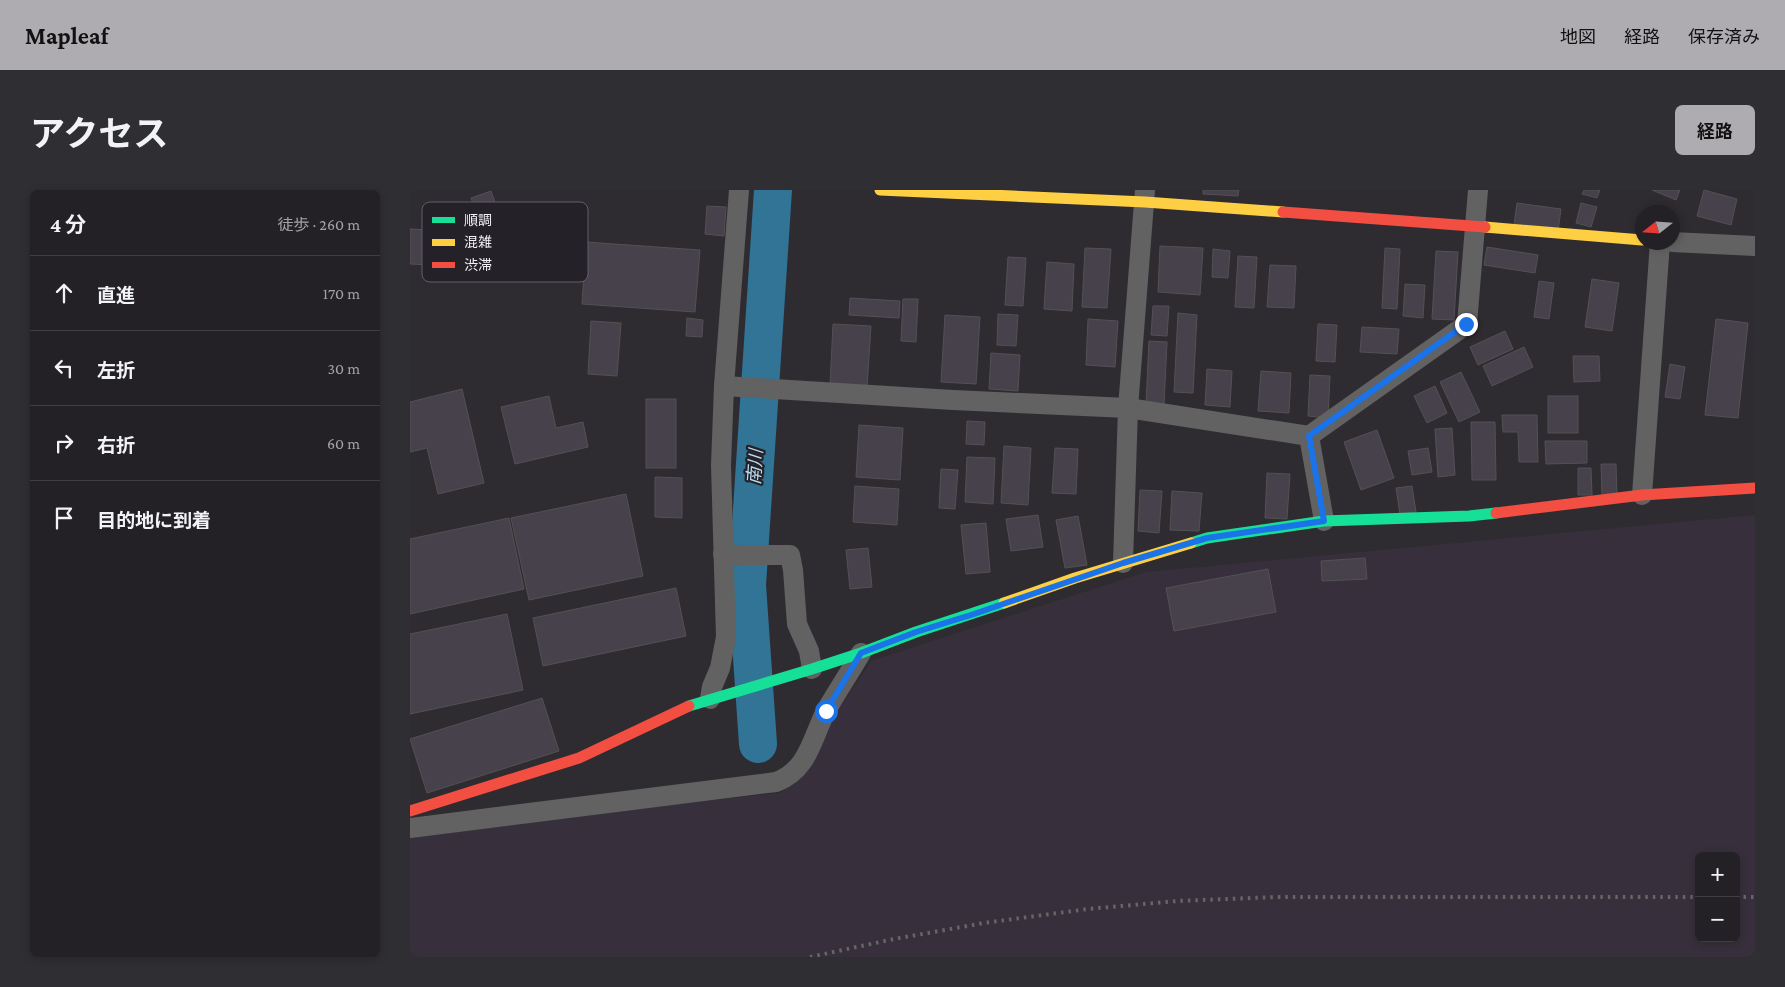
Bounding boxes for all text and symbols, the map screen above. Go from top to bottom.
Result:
text: Mapleaf [25,22,108,49]
text: 地図 [1560,27,1596,47]
text: 経路 [1624,27,1660,47]
text: 保存済み [1688,27,1760,47]
button: 経路 [1675,105,1755,155]
text: アクセス [30,115,168,154]
legend [422,202,588,282]
north arrow [1635,205,1680,250]
text: 順調 [464,212,492,228]
text: 4 分 [50,213,86,237]
text: 徒歩 · 260 m [277,216,360,233]
text: 混雑 [464,234,492,250]
text: 渋滞 [464,257,492,273]
icon: ahead [50,279,78,307]
text: 直進 [97,285,135,306]
text: 170 m [323,285,360,302]
route end [1455,313,1478,336]
icon: left [50,354,78,382]
text: 左折 [97,360,135,381]
text: 30 m [328,360,360,377]
icon: right [50,429,78,457]
text: 右折 [97,435,135,456]
text: 60 m [327,435,360,452]
water label: 南川 [744,446,766,486]
icon: arrive [50,504,78,532]
text: 目的地に到着 [97,510,211,531]
route start [815,700,838,723]
map controls [1695,852,1740,942]
button: + [1695,852,1740,897]
button: − [1695,897,1740,942]

